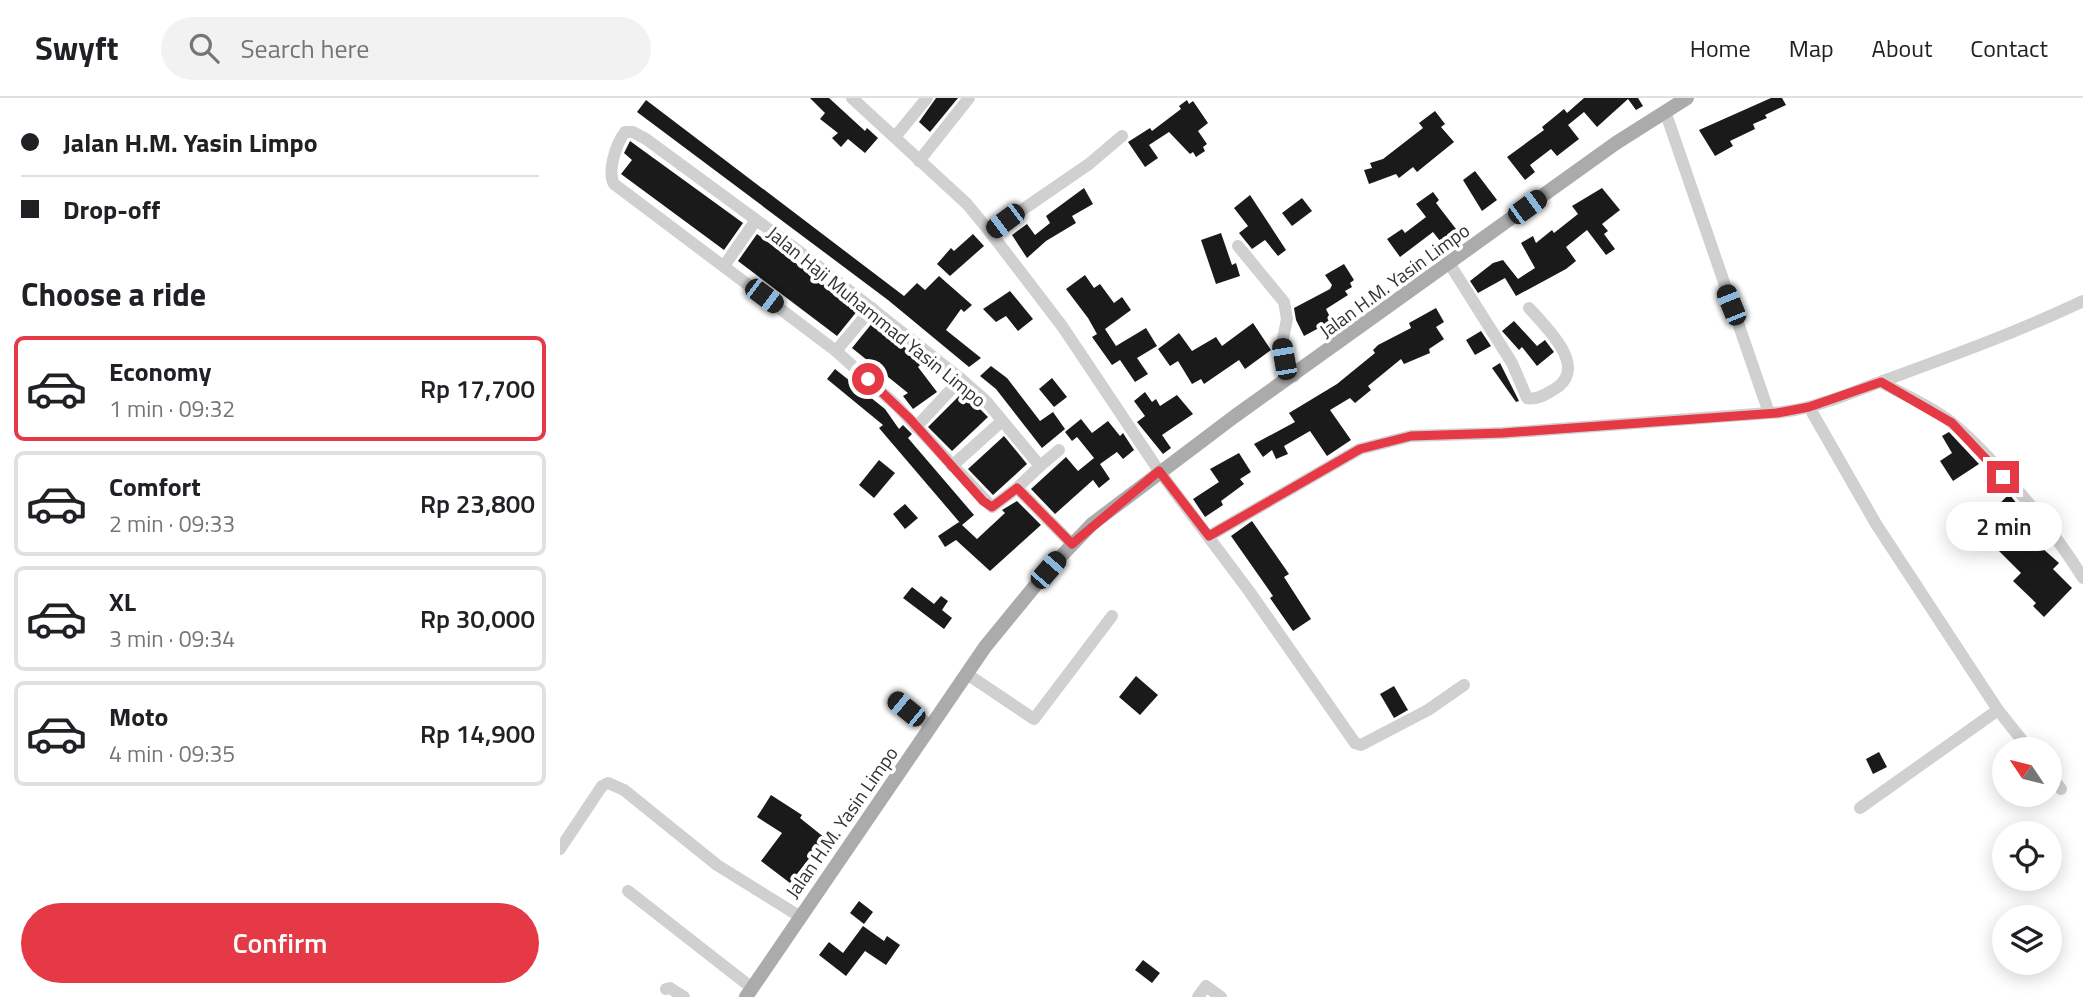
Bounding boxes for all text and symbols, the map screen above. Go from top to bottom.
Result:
search box [161,17,651,80]
text: Swyft [35,23,119,73]
icon: search [185,29,223,67]
text: Search here [241,29,369,68]
text: Home [1690,30,1751,66]
text: Map [1789,30,1834,66]
text: About [1872,30,1932,66]
text: Contact [1970,30,2048,66]
text: Jalan H.M. Yasin Limpo [63,123,317,162]
car [1504,186,1551,228]
text: Drop-off [63,190,160,229]
car [982,200,1029,242]
street label: Jalan H.M. Yasin Limpo [1313,215,1475,345]
street label: Jalan Haji Muhammad Yasin Limpo [761,218,993,414]
text: Choose a ride [21,270,206,318]
car [741,275,788,317]
car [1714,282,1749,328]
car [1271,336,1298,382]
text: Economy [109,352,211,391]
icon: car [25,357,88,420]
route start [852,363,884,395]
text: Rp 17,700 [420,369,535,408]
text: 1 min · 09:32 [109,391,235,426]
route end [1987,461,2019,493]
text: Comfort [109,467,201,506]
icon: car [25,472,88,535]
text: Rp 23,800 [420,484,535,523]
callout: 2 min [1945,502,2061,550]
text: 2 min · 09:33 [109,506,235,541]
text: 2 min [1976,509,2032,544]
car [1027,547,1070,593]
text: XL [109,582,136,621]
icon: car [25,587,88,650]
text: Rp 30,000 [420,599,535,638]
text: 3 min · 09:34 [109,621,235,656]
car [884,688,929,730]
text: Moto [109,697,168,736]
icon: car [25,702,88,765]
text: Rp 14,900 [420,714,535,753]
text: 4 min · 09:35 [109,736,235,771]
north arrow [1992,737,2062,807]
map controls [1992,737,2062,975]
street label: Jalan H.M. Yasin Limpo [778,740,904,904]
button: locate [1992,821,2062,891]
button: Confirm [21,903,539,983]
button: layers [1992,905,2062,975]

